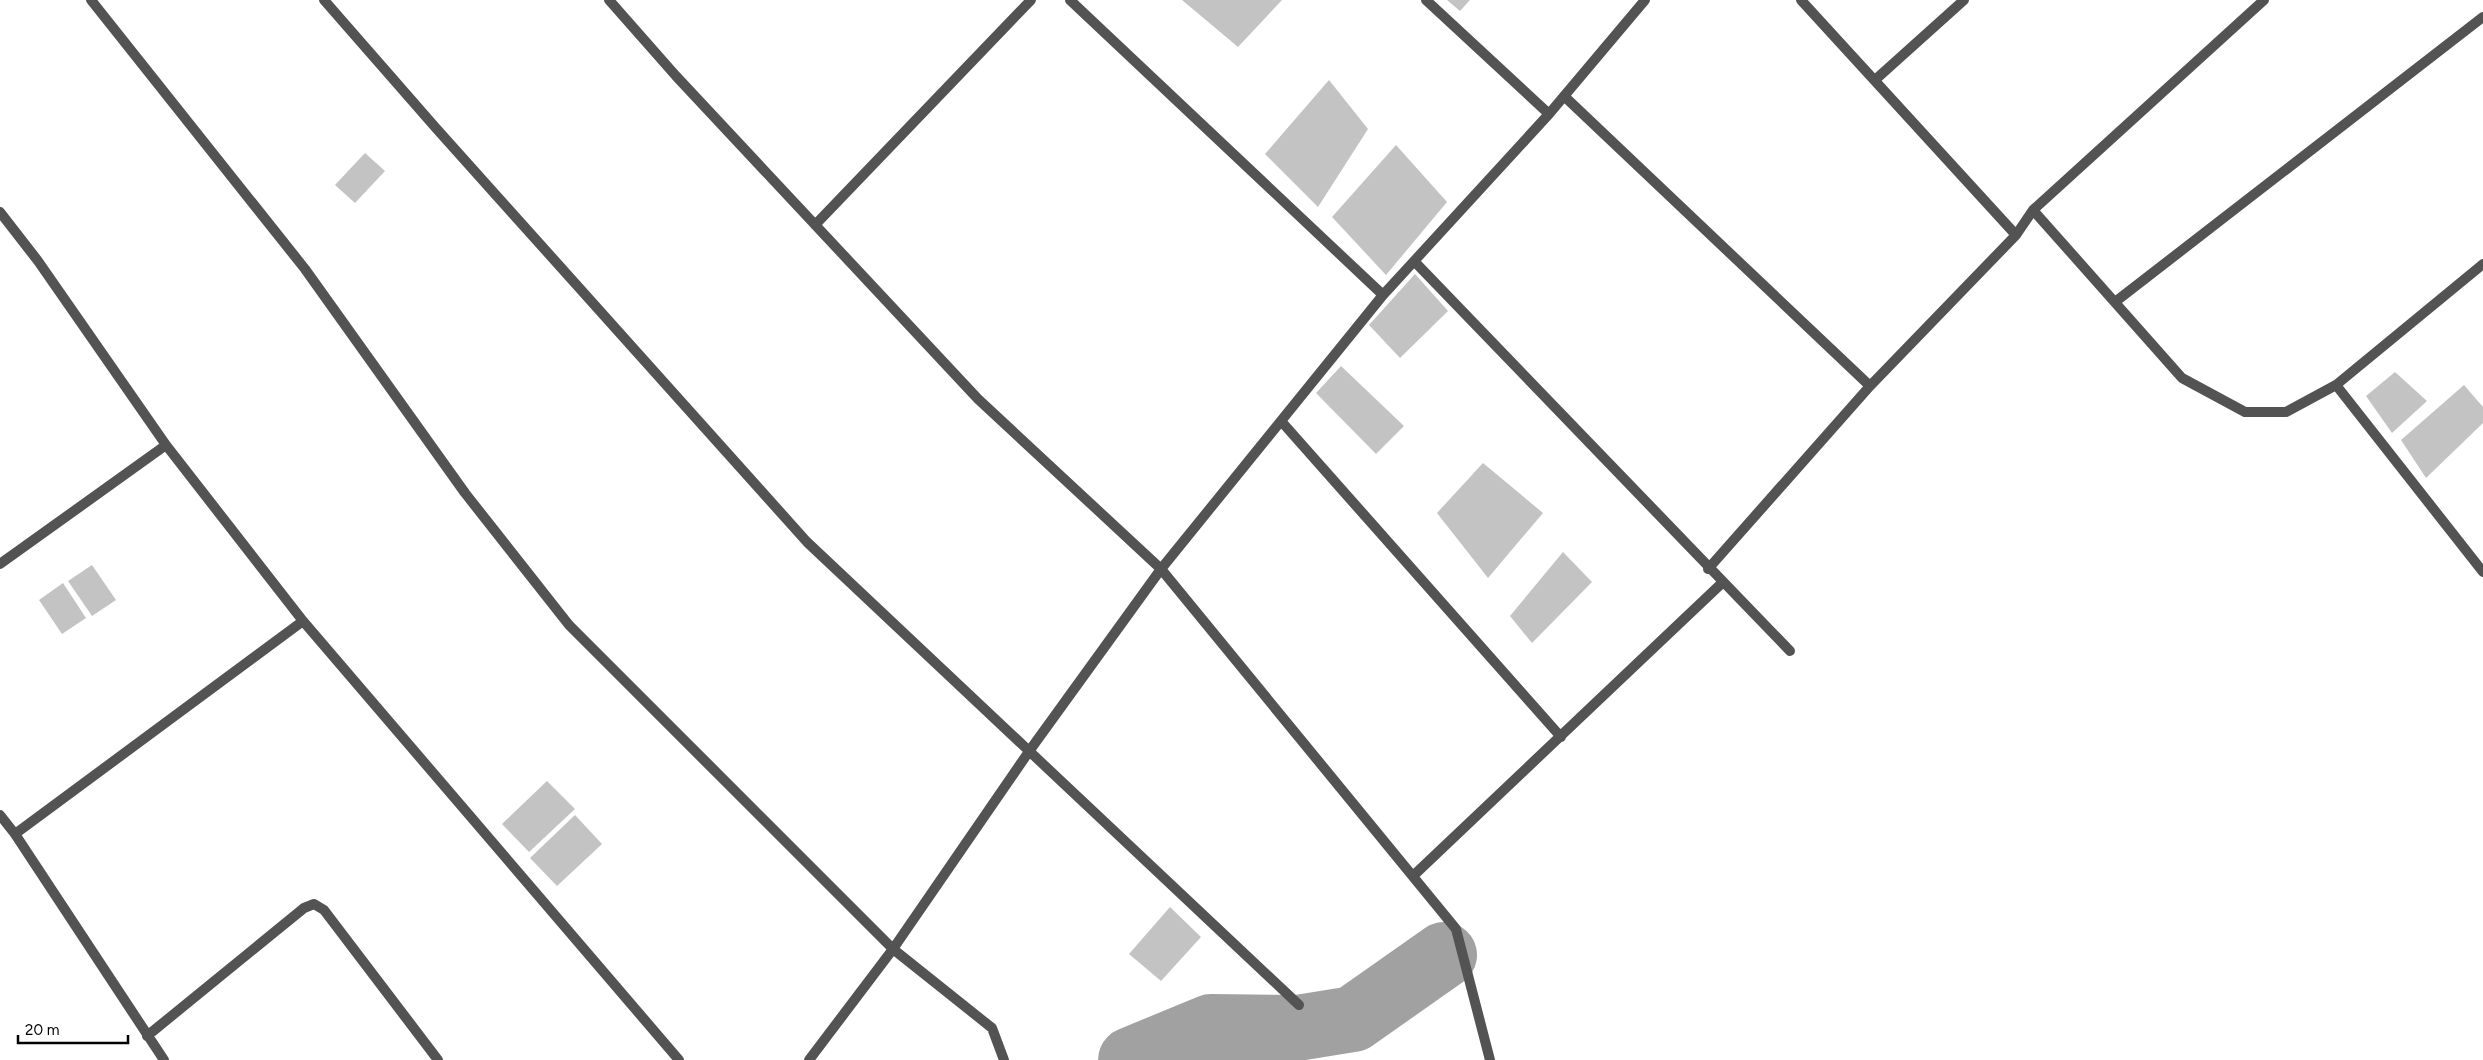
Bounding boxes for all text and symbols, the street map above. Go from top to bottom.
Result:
scale bar [18,1012,128,1044]
text: 20 m [25,1021,59,1039]

